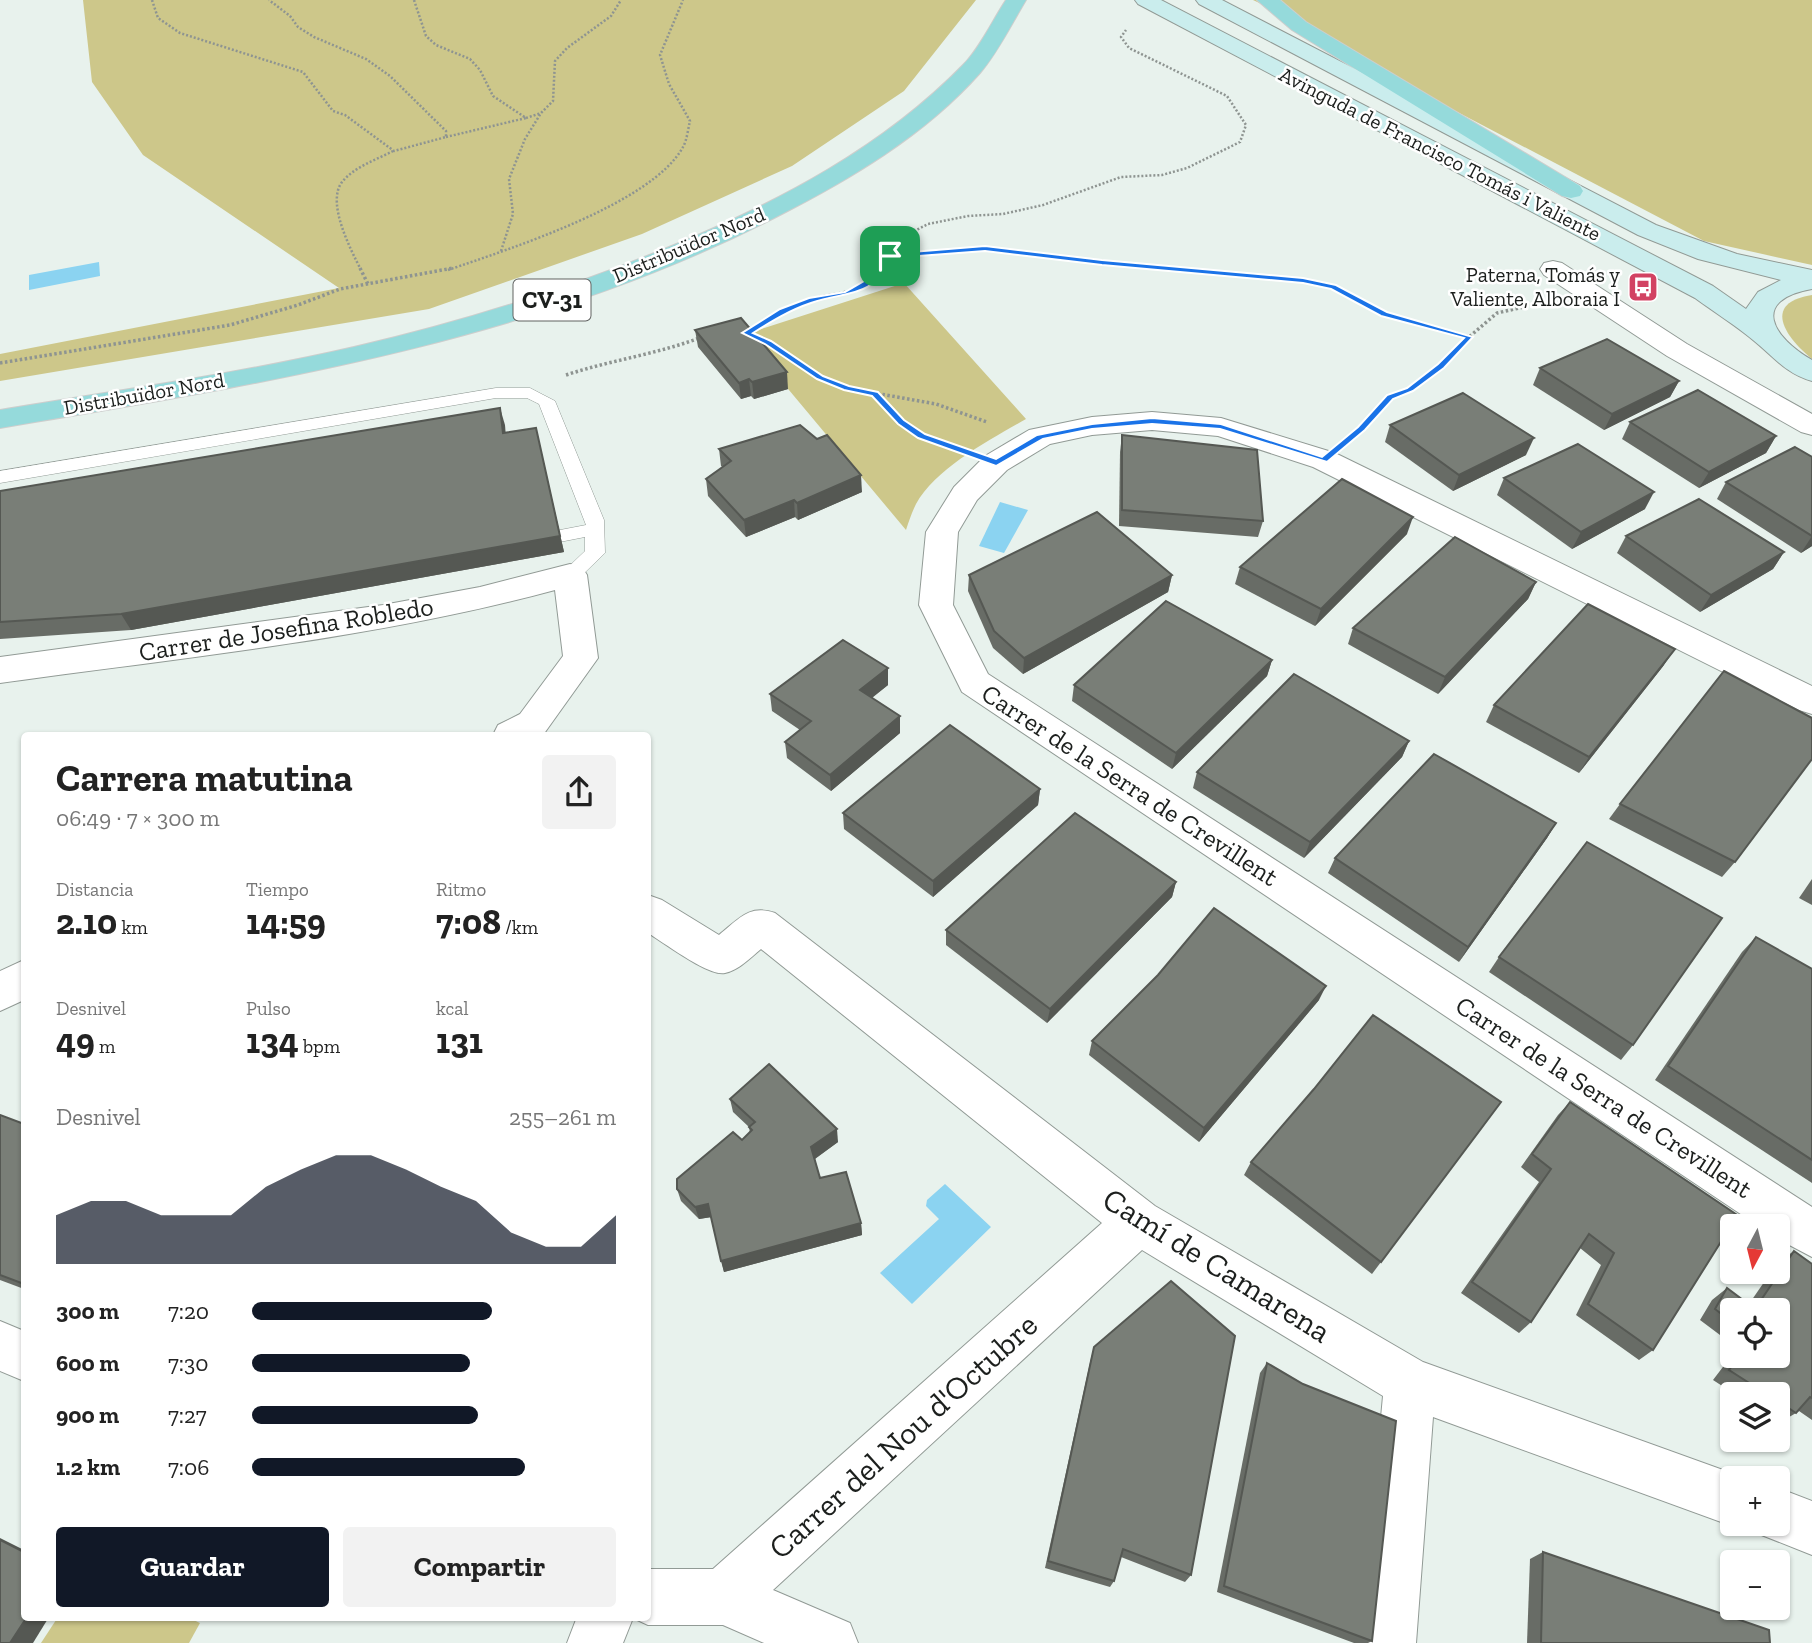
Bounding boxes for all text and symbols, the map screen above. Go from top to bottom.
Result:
street label: Avinguda de Francisco Tomás i Valiente [1275,61,1605,246]
street label: Distribuïdor Nord [609,201,769,288]
pin [860,226,920,286]
icon: arrive [871,237,909,275]
place label: Paterna, Tomás y Valiente, Alboraia I [1449,262,1620,311]
bus stop icon: Paterna, Tomás y Valiente, Alboraia I [1626,270,1660,304]
road number: CV-31 [514,279,590,320]
street label: Distribuïdor Nord [61,367,227,420]
street label: Carrer de Josefina Robledo [136,590,436,668]
street label: Carrer de la Serra de Crevillent [976,677,1284,893]
text: Carrera matutina [56,755,353,801]
button: share [542,755,616,829]
text: 06:49 · 7 × 300 m [56,804,220,832]
text: Distancia [56,878,133,901]
text: Tiempo [246,878,309,901]
text: Ritmo [436,878,486,901]
text: 2.10 [56,901,117,943]
text: 14:59 [246,901,326,943]
text: 7:08 [436,901,501,943]
text: km [117,916,148,939]
text: /km [501,916,538,939]
street label: Carrer de la Serra de Crevillent [1450,989,1758,1205]
text: Desnivel [56,997,126,1020]
text: Pulso [246,997,291,1020]
text: kcal [436,997,469,1020]
text: 49 [56,1020,95,1062]
text: 134 [246,1020,299,1062]
text: 131 [436,1020,483,1062]
text: m [95,1035,115,1058]
text: bpm [299,1035,340,1058]
text: Desnivel [56,1103,141,1131]
text: 255–261 m [509,1103,616,1131]
street label: Camí de Camarena [1096,1180,1338,1350]
north arrow [1720,1214,1790,1284]
map controls [1720,1214,1790,1620]
text: 300 m [56,1297,119,1325]
text: 7:20 [168,1297,209,1325]
button: locate [1720,1298,1790,1368]
street label: Carrer del Nou d'Octubre [761,1305,1045,1567]
text: 600 m [56,1349,119,1377]
text: 7:30 [168,1349,208,1377]
button: layers [1720,1382,1790,1452]
text: 900 m [56,1401,119,1429]
text: 7:27 [168,1401,207,1429]
text: 1.2 km [56,1453,120,1481]
text: 7:06 [168,1453,209,1481]
button: + [1720,1466,1790,1536]
button: Guardar [56,1527,329,1607]
button: Compartir [343,1527,616,1607]
button: − [1720,1550,1790,1620]

